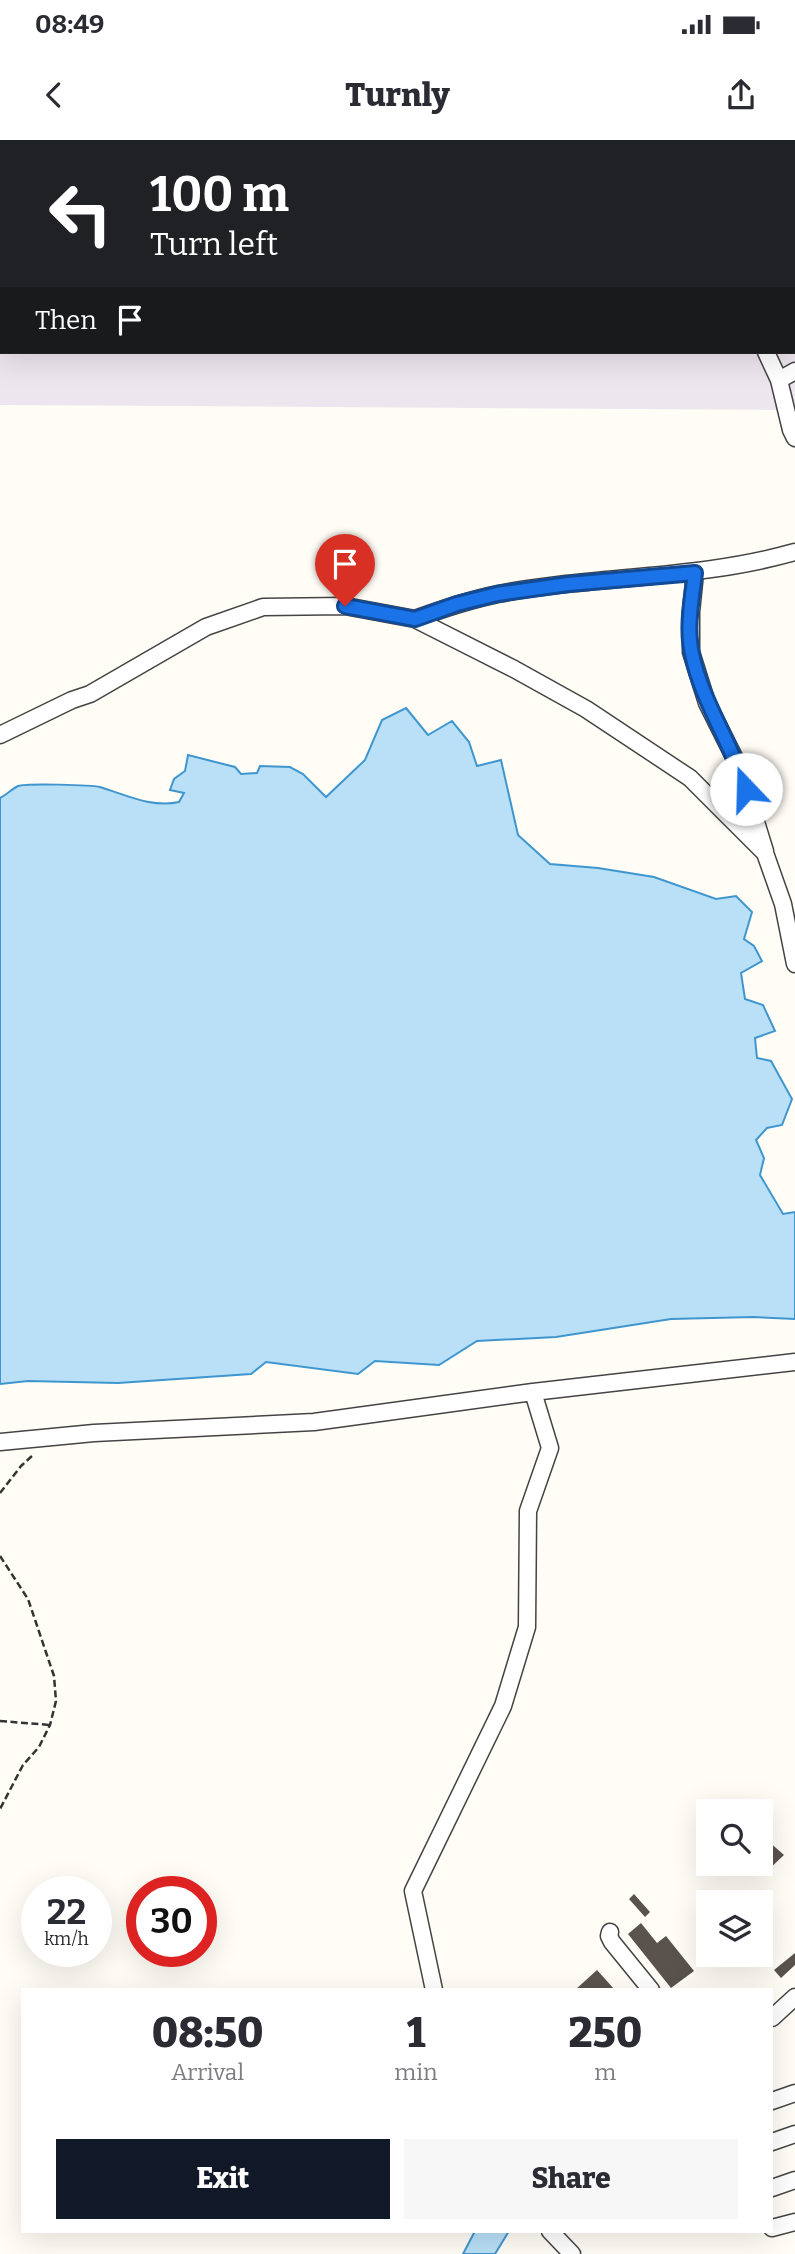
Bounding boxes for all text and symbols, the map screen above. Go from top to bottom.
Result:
text: 08:49 [35,9,104,40]
icon: back [35,76,73,114]
text: Turnly [345,76,450,114]
icon: share [722,76,760,114]
text: 100 m [150,165,289,224]
icon: left [35,168,126,259]
text: Turn left [150,225,278,263]
icon: arrive [111,301,149,339]
text: Then [35,305,97,336]
pin [315,534,375,606]
icon: arrive [326,545,364,583]
position arrow [709,752,783,826]
map controls [696,1799,773,1967]
button: search [696,1799,773,1876]
speed limit sign: 30 [126,1876,217,1967]
button: layers [696,1890,773,1967]
text: 22 [47,1891,86,1933]
text: km/h [44,1928,89,1950]
text: 08:50 [152,2008,264,2058]
text: 1 [407,2008,425,2058]
text: 250 [568,2008,642,2058]
text: Arrival [171,2058,244,2086]
text: min [394,2058,438,2086]
text: m [594,2058,616,2086]
button: Exit [56,2139,390,2219]
button: Share [404,2139,738,2219]

